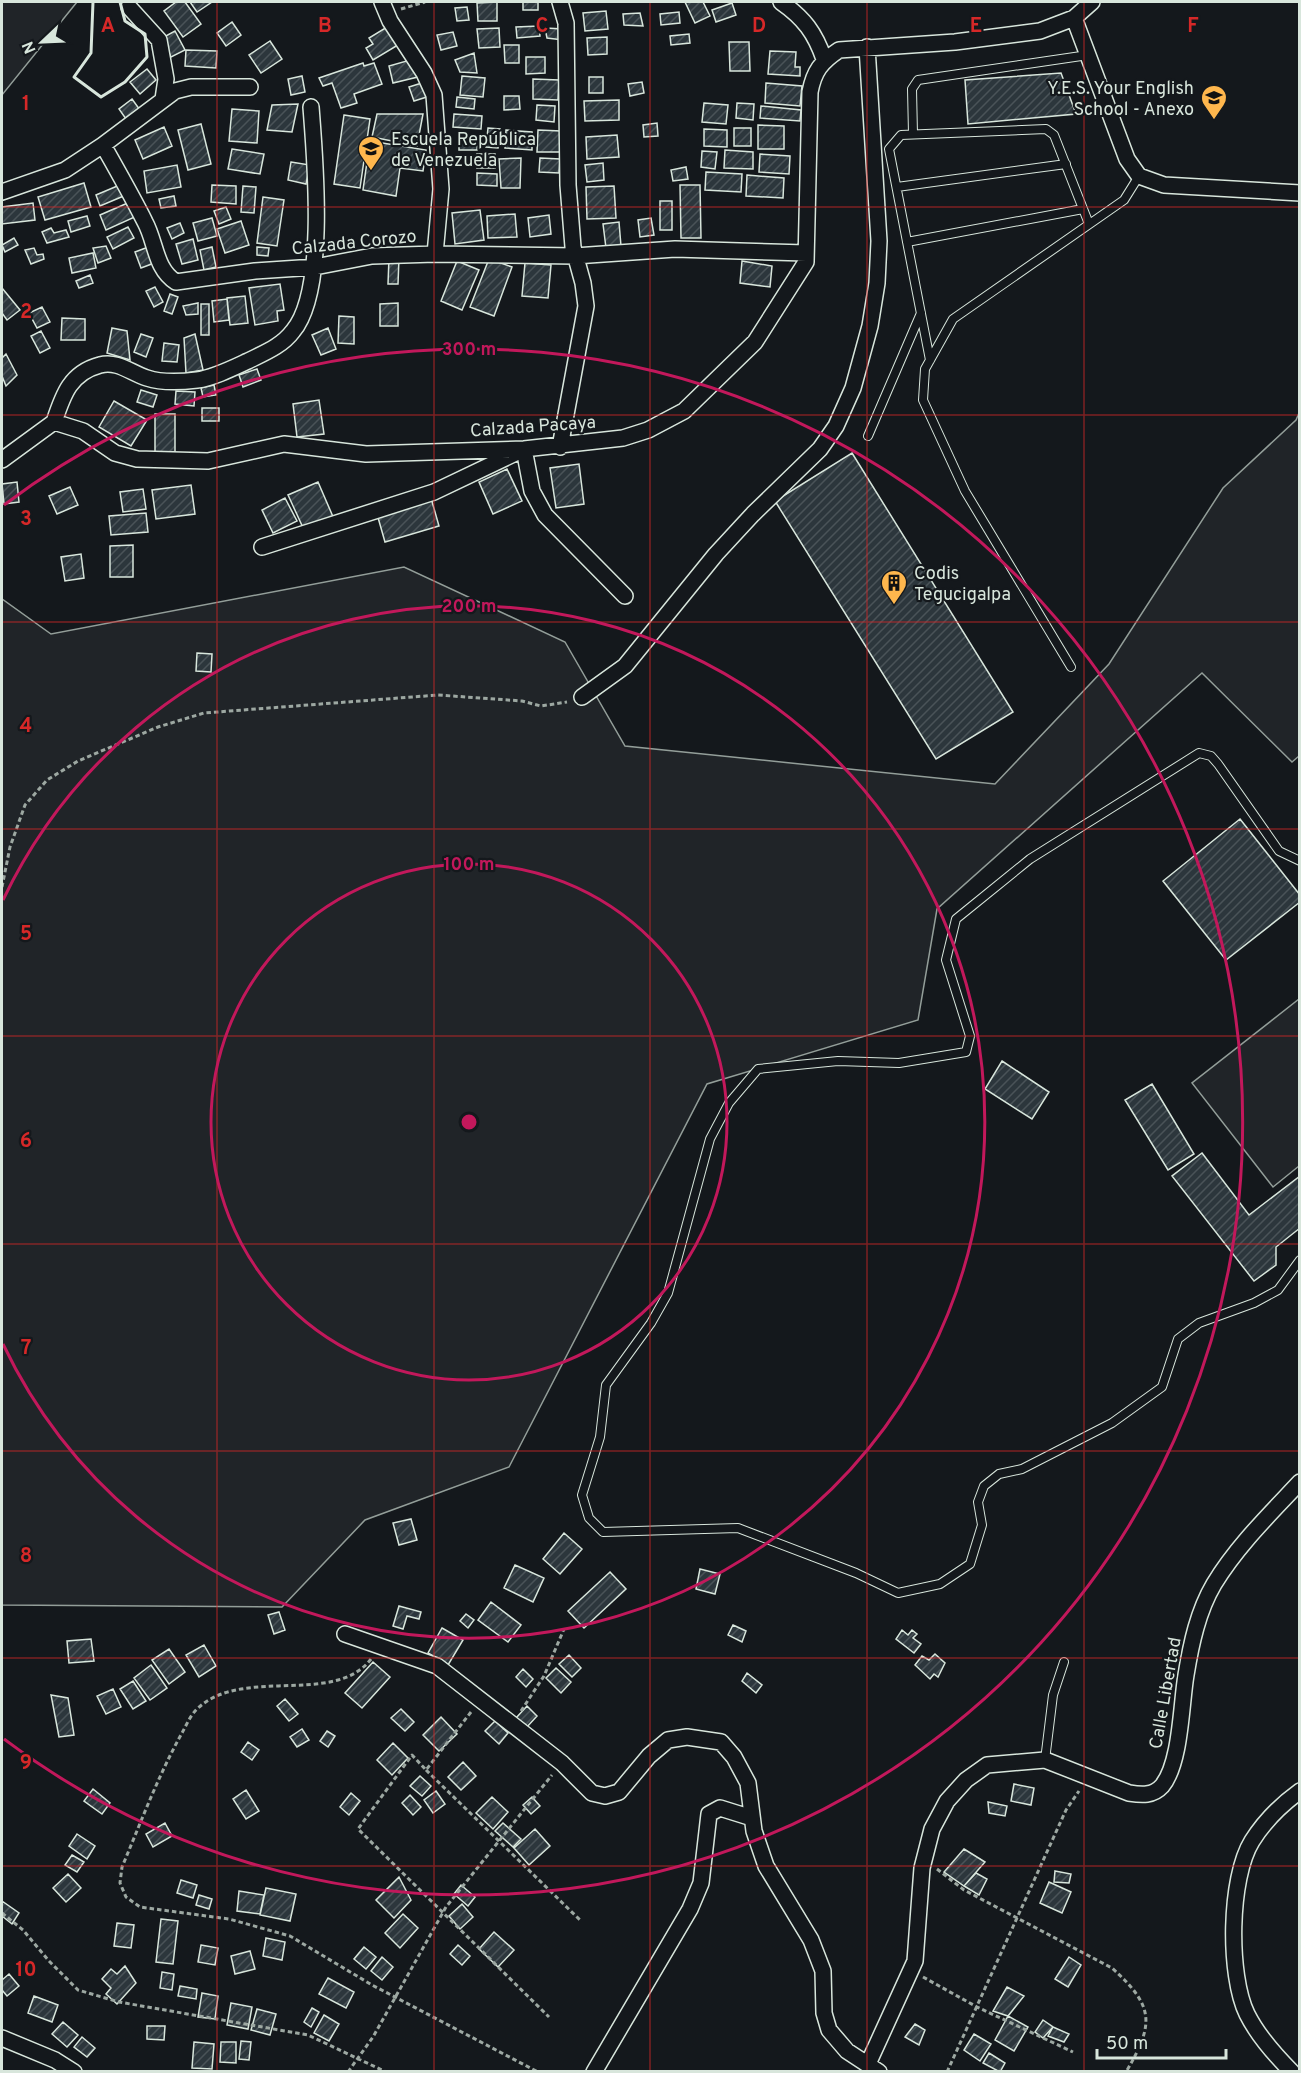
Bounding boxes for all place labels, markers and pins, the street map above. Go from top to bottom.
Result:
place label: Y.E.S. Your English School - Anexo [1047,78,1194,122]
school or university icon: Y.E.S. Your English School - Anexo [1199,83,1229,121]
place label: Escuela República de Venezuela [391,129,536,173]
school or university icon: Escuela República de Venezuela [356,134,386,172]
place label: Codis Tegucigalpa [914,563,1011,607]
building icon: Codis Tegucigalpa [879,568,909,606]
centre of rings [459,1112,479,1132]

